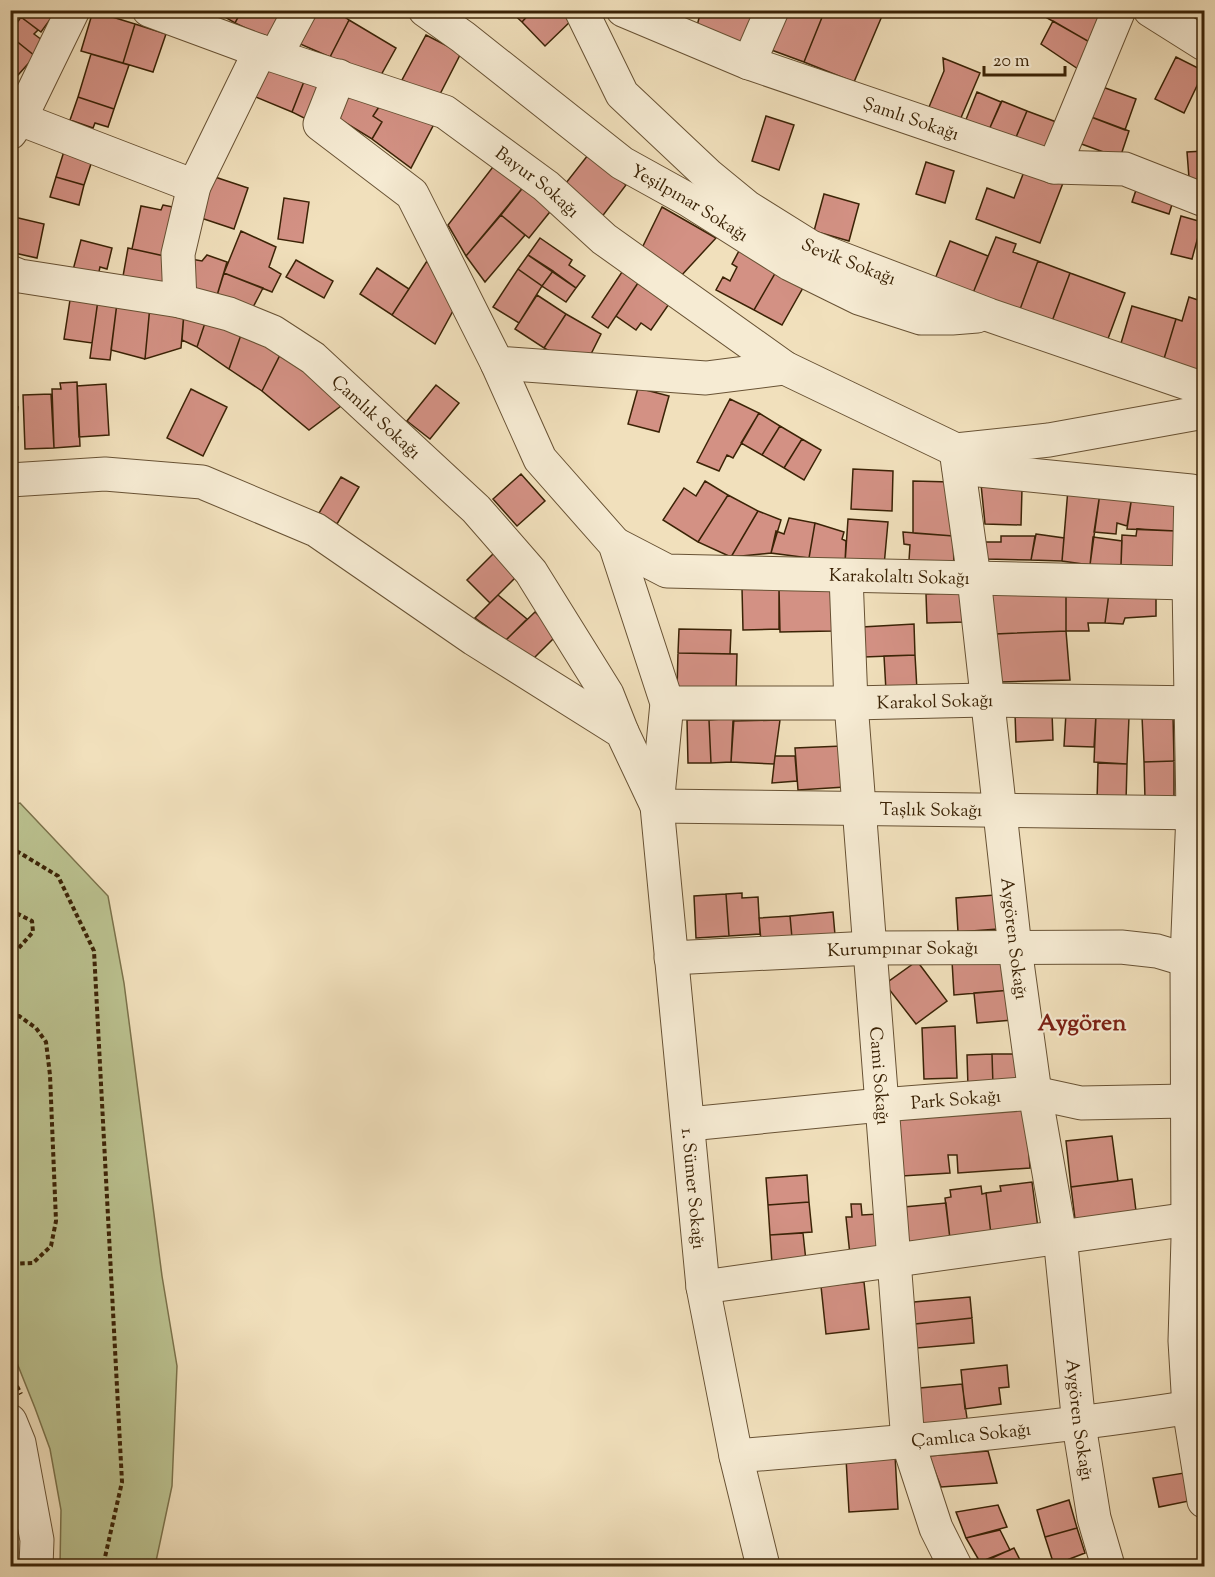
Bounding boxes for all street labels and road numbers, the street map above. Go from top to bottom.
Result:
street label: Şamlı Sokağı [859,92,962,149]
street label: Bayur Sokağı [489,142,584,225]
street label: Yeşilpınar Sokağı [625,159,753,249]
street label: Sevik Sokağı [795,233,899,293]
street label: Çamlık Sokağı [324,370,425,466]
street label: Karakolaltı Sokağı [829,564,970,593]
street label: Karakol Sokağı [876,689,993,717]
street label: Taşlık Sokağı [880,798,982,825]
street label: Aygören Sokağı [992,876,1033,1001]
street label: Kurumpınar Sokağı [827,937,978,965]
street label: Cami Sokağı [861,1026,895,1126]
street label: Park Sokağı [910,1085,1002,1118]
street label: 1. Sümer Sokağı [673,1127,710,1250]
street label: Aygören Sokağı [1057,1358,1099,1483]
street label: Çamlıca Sokağı [910,1418,1032,1456]

